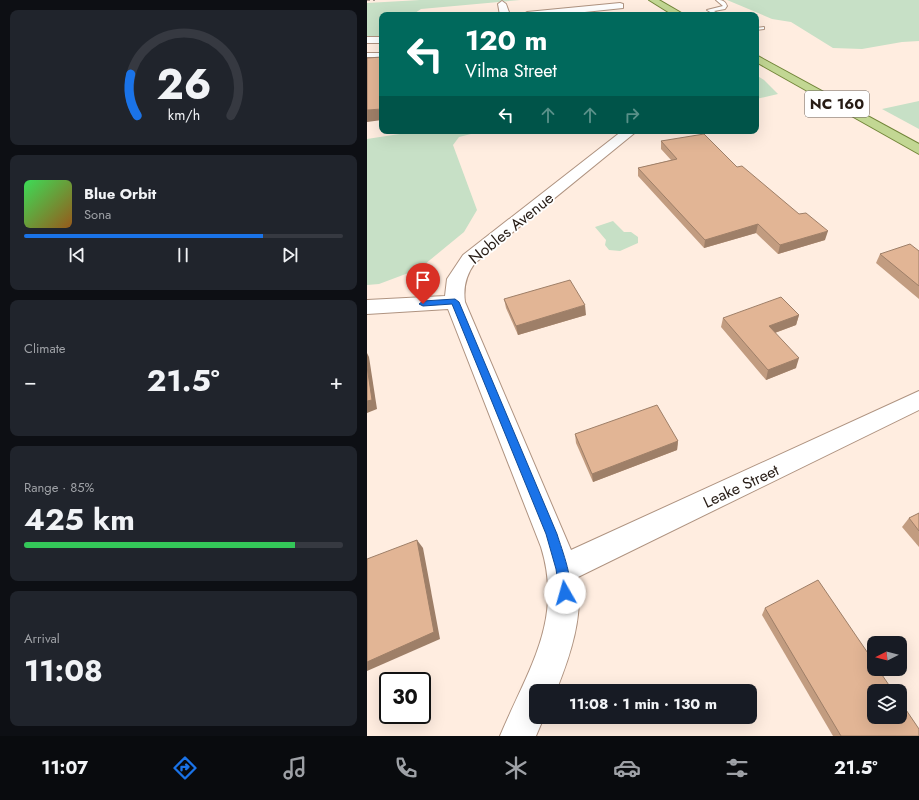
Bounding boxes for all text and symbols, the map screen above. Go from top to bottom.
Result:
text: 120 m [465,20,548,61]
icon: left [399,28,451,80]
text: 26 [156,53,211,114]
text: Vilma Street [465,58,557,84]
road number: NC 160 [805,91,869,117]
text: km/h [167,104,200,124]
icon: left [495,104,517,126]
icon: ahead [537,104,559,126]
icon: ahead [579,104,601,126]
icon: right [621,104,643,126]
text: Blue Orbit [84,183,156,205]
street label: Nobles Avenue [464,187,558,269]
text: Sona [84,205,111,224]
icon: previous [66,244,88,266]
icon: pause [172,244,194,266]
icon: next [279,244,301,266]
pin [406,263,440,304]
icon: arrive [412,269,434,291]
text: Climate [24,339,65,358]
text: 21.5° [147,359,220,402]
text: − [24,365,37,397]
text: + [329,365,343,397]
street label: Leake Street [699,458,783,514]
text: Range · 85% [24,478,94,497]
text: 425 km [24,498,135,541]
position arrow [544,572,586,614]
text: Arrival [24,629,60,648]
north arrow [867,636,907,676]
map controls [867,636,907,724]
text: 11:08 [24,649,103,692]
speed limit sign: 30 [379,672,431,724]
button: layers [867,684,907,724]
text: 11:08 · 1 min · 130 m [569,693,717,715]
icon: directions [171,754,199,782]
icon: music [281,754,309,782]
icon: phone [392,754,420,782]
icon: climate [502,754,530,782]
icon: car [613,754,641,782]
icon: filters [723,754,751,782]
text: 11:07 [41,755,88,781]
text: 21.5° [834,755,878,781]

